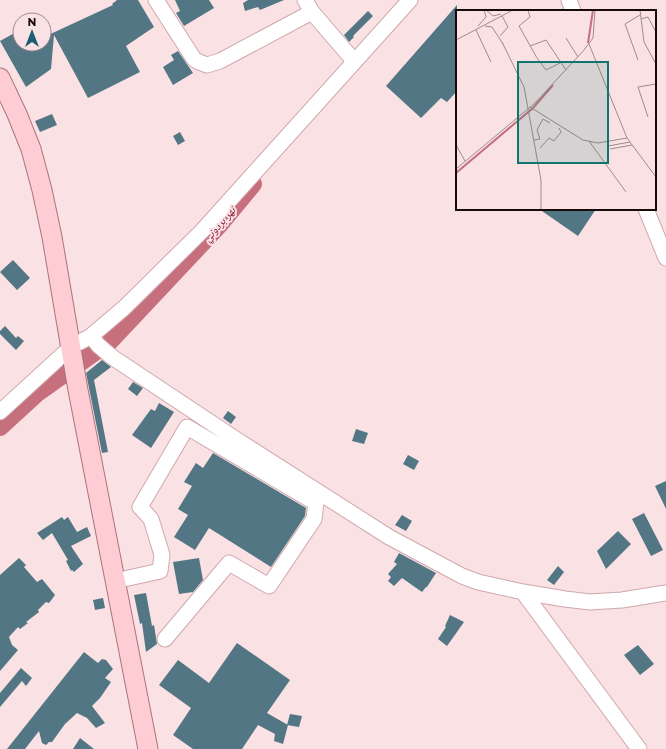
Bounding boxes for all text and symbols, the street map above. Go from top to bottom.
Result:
inset map [456,10,656,210]
north arrow [12,12,52,52]
text: N [28,15,36,29]
water label: نهر بردوني [200,202,241,246]

